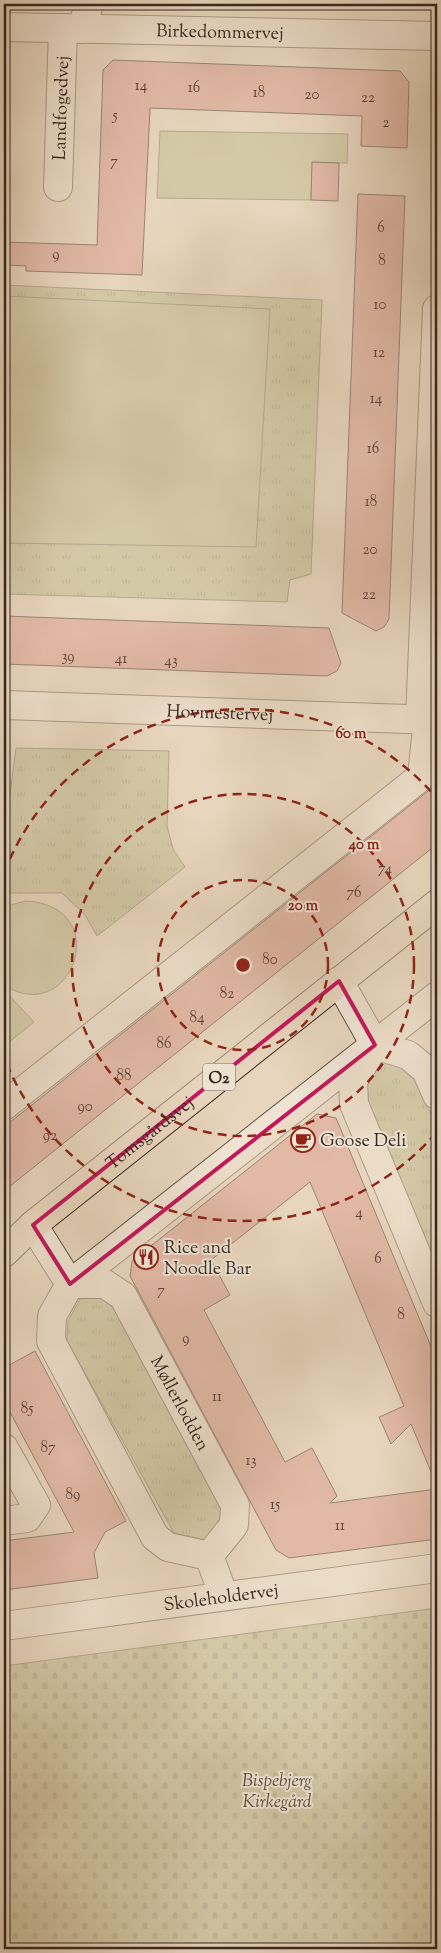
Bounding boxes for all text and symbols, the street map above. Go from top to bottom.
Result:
street label: Birkedommervej [156,19,284,48]
street label: Landfogedvej [48,55,77,161]
house number: 14 [135,76,148,97]
house number: 16 [188,78,200,99]
house number: 18 [253,83,265,104]
house number: 20 [305,85,320,106]
house number: 22 [361,88,375,109]
house number: 5 [111,106,118,127]
house number: 2 [382,113,390,134]
house number: 7 [110,152,118,173]
house number: 6 [377,218,385,239]
house number: 9 [52,245,60,266]
house number: 8 [378,251,386,272]
house number: 10 [374,295,387,316]
house number: 12 [373,343,385,364]
house number: 14 [370,389,383,410]
house number: 16 [367,439,379,460]
house number: 18 [365,492,377,513]
house number: 20 [363,540,378,561]
house number: 22 [362,585,376,606]
house number: 39 [61,647,75,668]
house number: 41 [115,649,127,670]
house number: 43 [164,651,178,672]
street label: Hovmestervej [166,700,274,729]
text: 60 m [336,724,367,745]
text: 40 m [348,835,380,856]
house number: 74 [378,859,392,880]
house number: 76 [347,883,361,904]
text: 20 m [288,896,319,917]
house number: 80 [262,950,278,971]
centre of rings [234,956,252,974]
house number: 82 [220,984,234,1005]
house number: 84 [190,1008,205,1029]
house number: 86 [157,1034,171,1055]
road number: O2 [203,1064,235,1090]
house number: 88 [116,1066,132,1087]
street label: Tomsgårdsvej [101,1091,200,1177]
house number: 90 [77,1097,93,1118]
house number: 92 [43,1126,57,1147]
cafe icon: Goose Deli [290,1127,316,1153]
place label: Goose Deli [320,1129,406,1155]
house number: 4 [355,1203,363,1224]
place label: Rice and Noodle Bar [164,1236,251,1283]
restaurant icon: Rice and Noodle Bar [133,1244,159,1270]
house number: 6 [374,1249,382,1270]
house number: 7 [157,1281,165,1302]
house number: 8 [397,1305,405,1326]
house number: 9 [182,1329,190,1350]
street label: Møllerlodden [142,1352,215,1457]
house number: 11 [212,1387,222,1408]
house number: 85 [21,1399,33,1420]
house number: 87 [40,1438,56,1459]
house number: 13 [245,1451,257,1472]
house number: 89 [66,1485,80,1506]
house number: 15 [270,1495,280,1516]
house number: 11 [335,1516,345,1537]
street label: Skoleholdervej [162,1578,280,1619]
park label: Bispebjerg Kirkegård [242,1769,312,1816]

